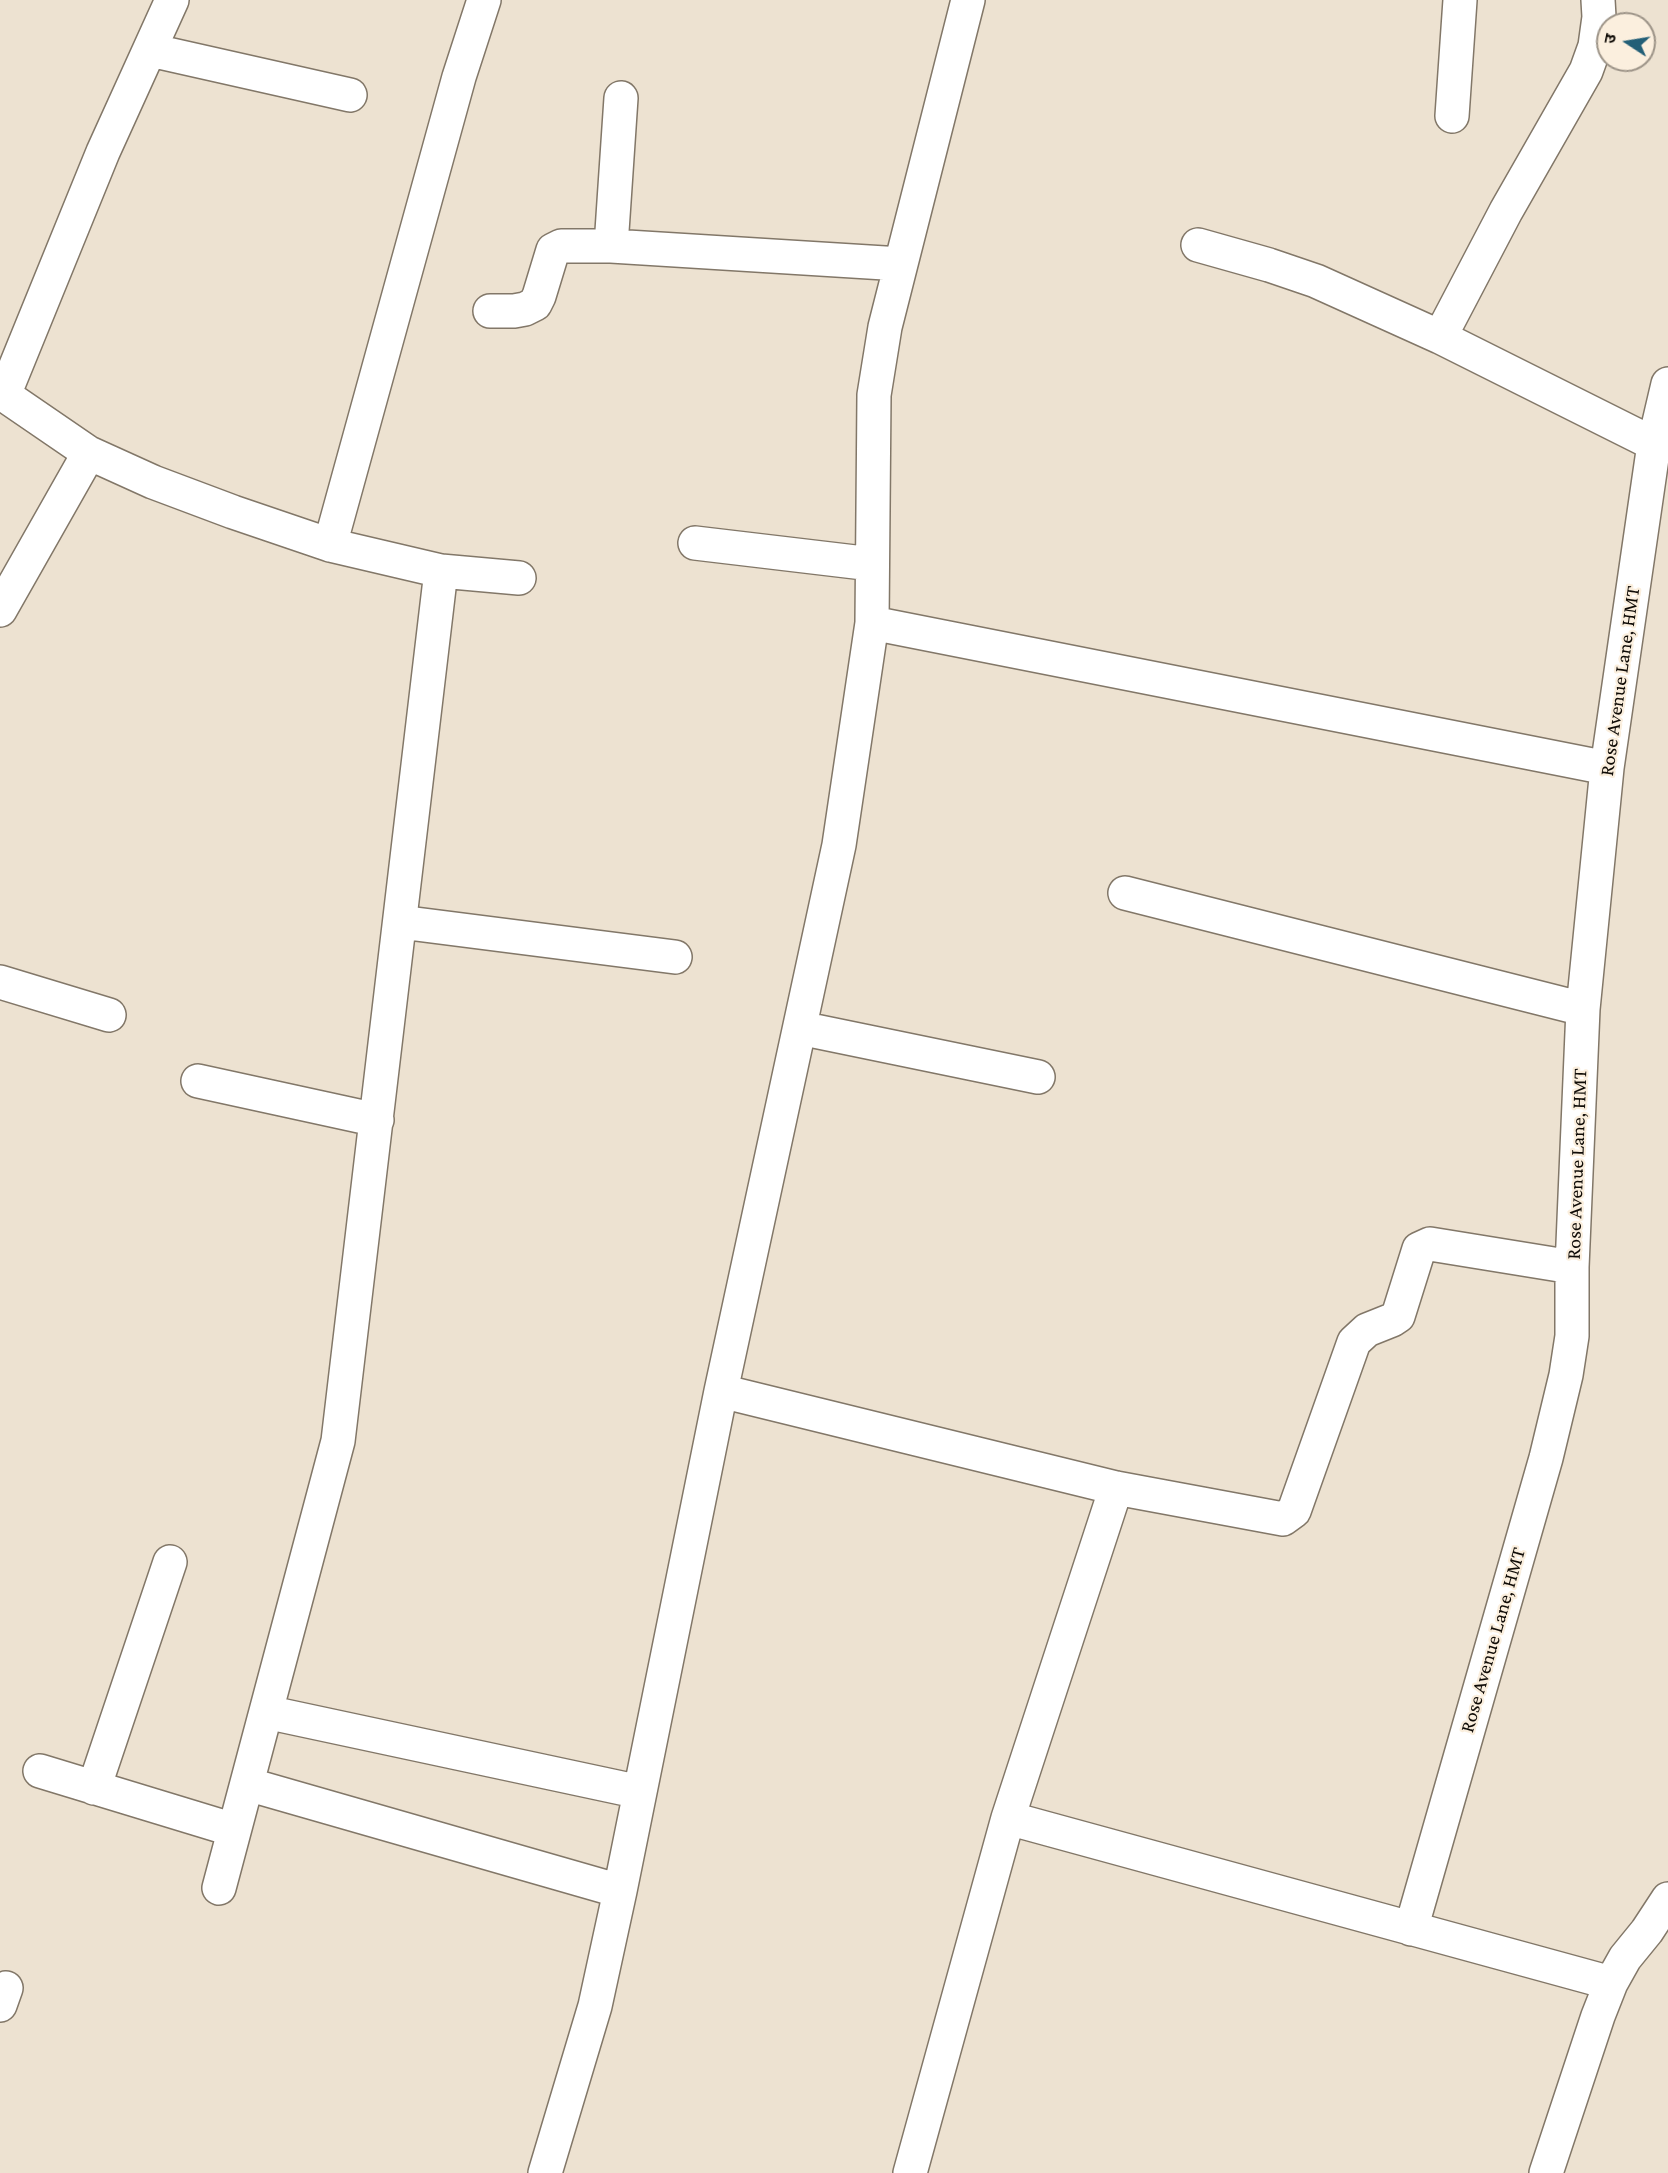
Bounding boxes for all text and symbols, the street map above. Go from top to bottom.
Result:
north arrow [1596,12,1656,72]
text: उ [1601,32,1619,45]
street label: Rose Avenue Lane, HMT [1595,585,1645,777]
street label: Rose Avenue Lane, HMT [1562,1068,1592,1260]
street label: Rose Avenue Lane, HMT [1455,1545,1531,1735]

